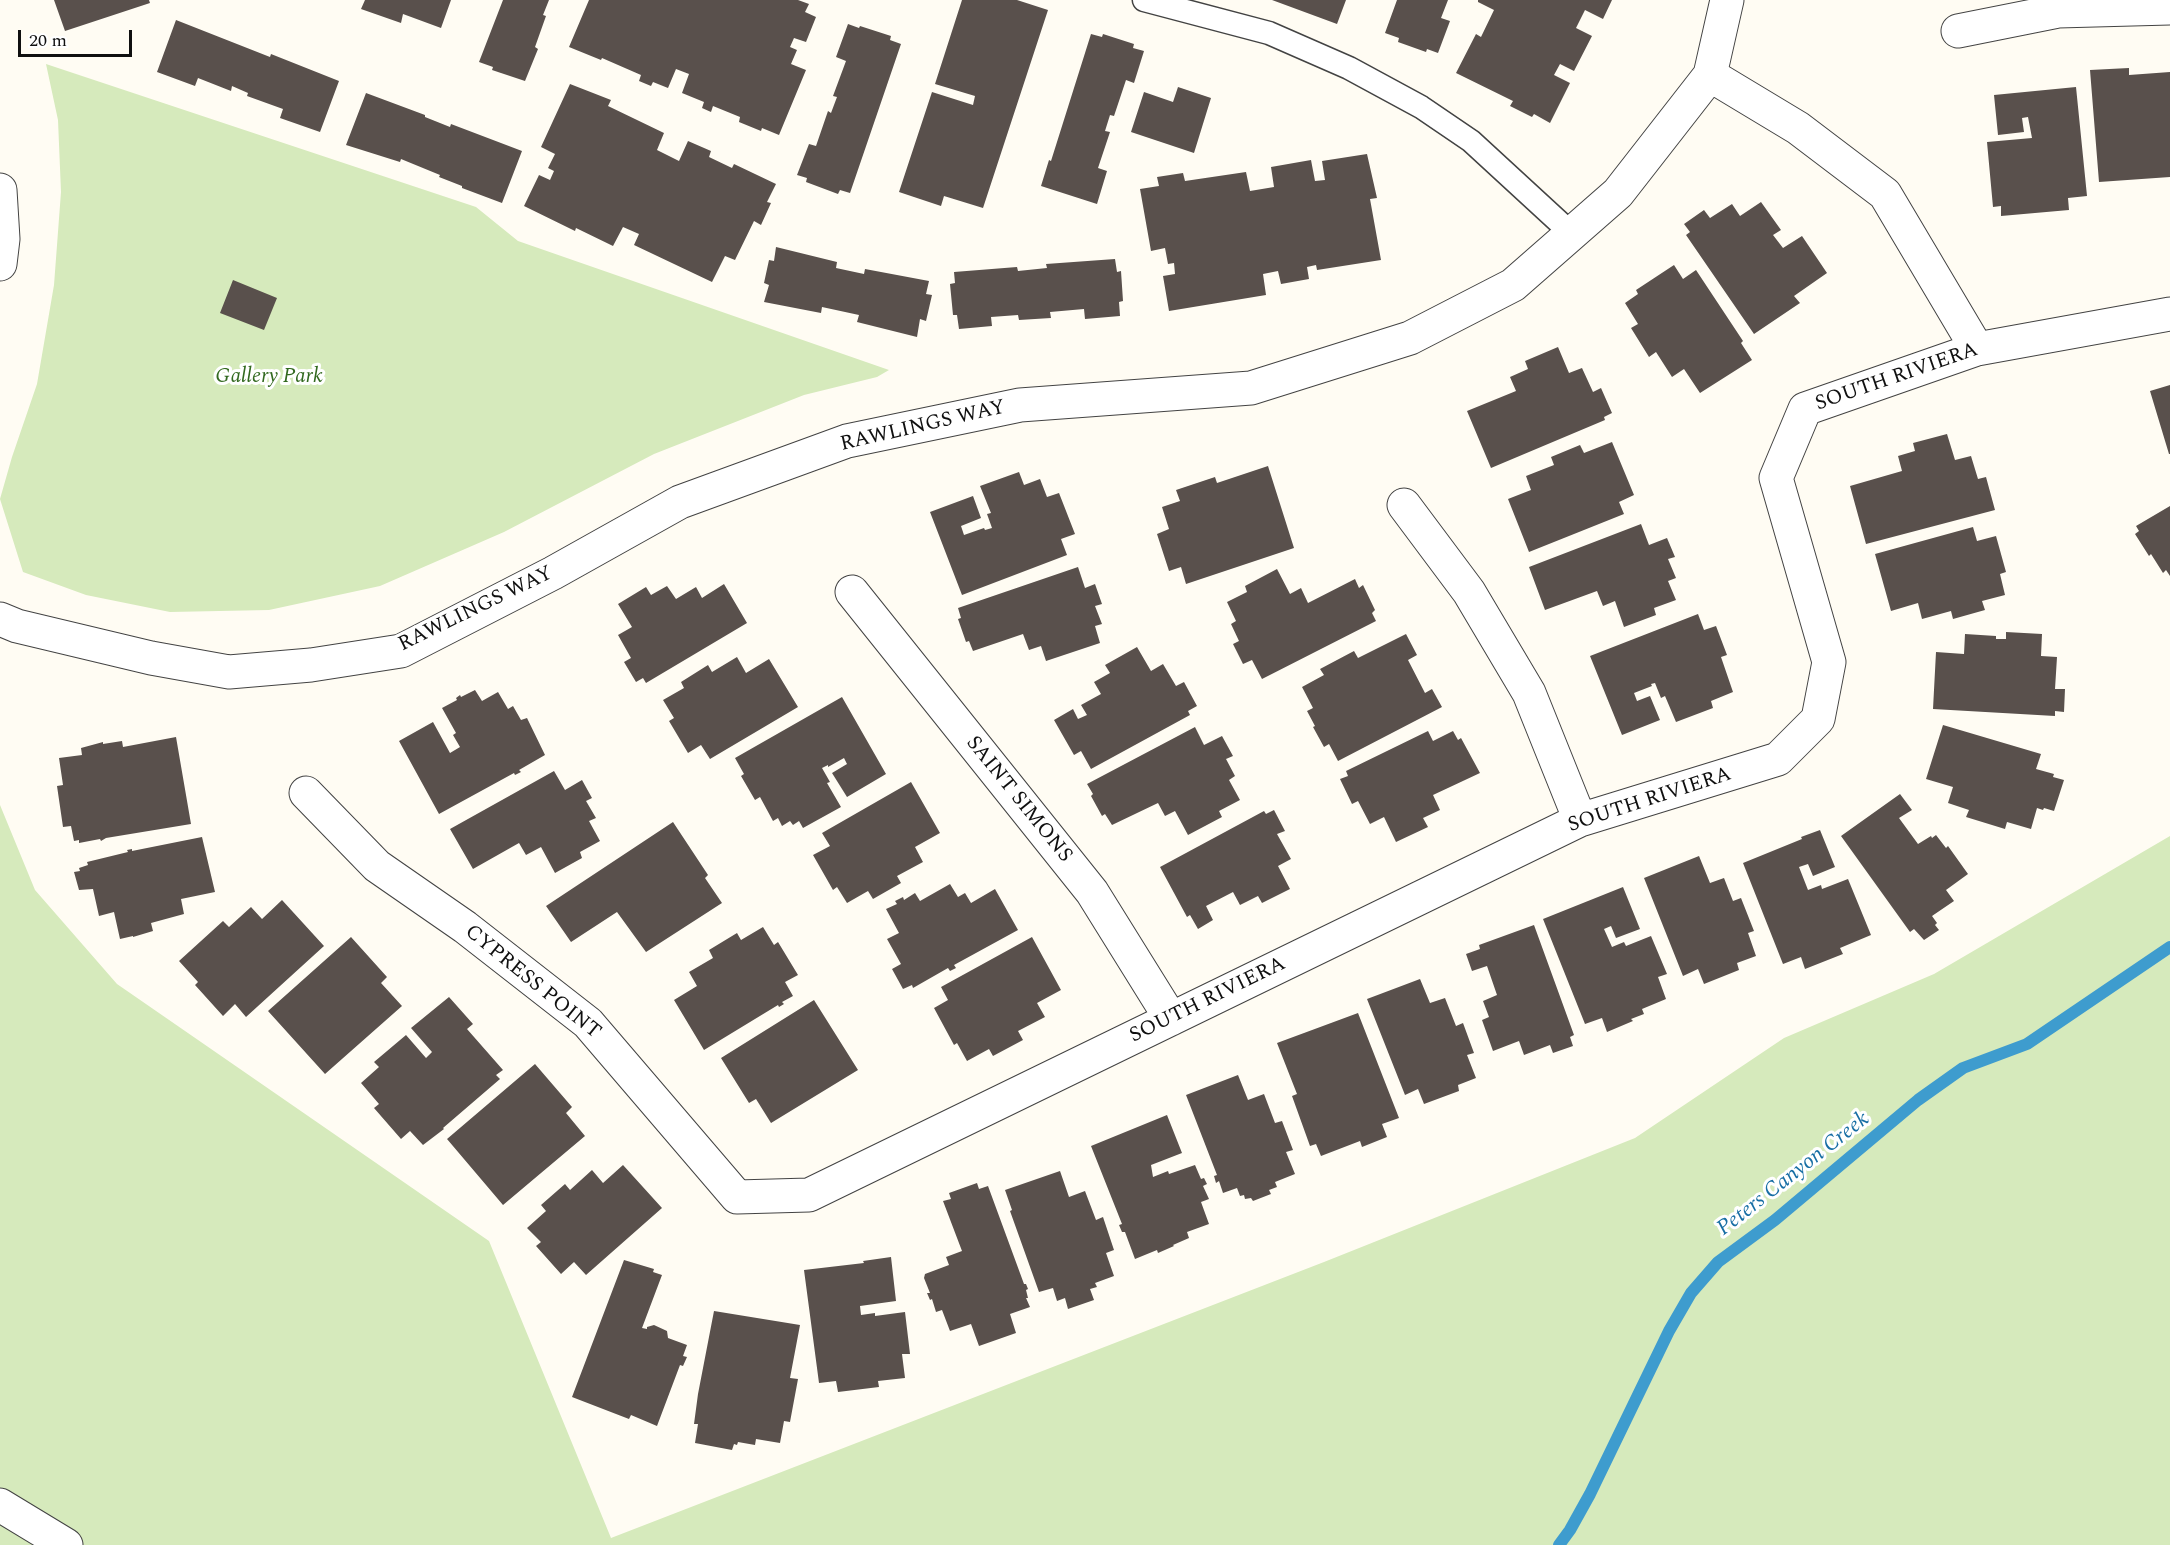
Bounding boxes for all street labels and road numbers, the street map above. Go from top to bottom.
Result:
street label: SOUTH RIVIERA [1812,338,1982,418]
street label: RAWLINGS WAY [838,396,1008,458]
street label: RAWLINGS WAY [395,562,557,658]
street label: SAINT SIMONS [959,732,1077,868]
street label: SOUTH RIVIERA [1565,763,1735,839]
street label: CYPRESS POINT [459,920,605,1046]
street label: SOUTH RIVIERA [1126,952,1290,1050]

